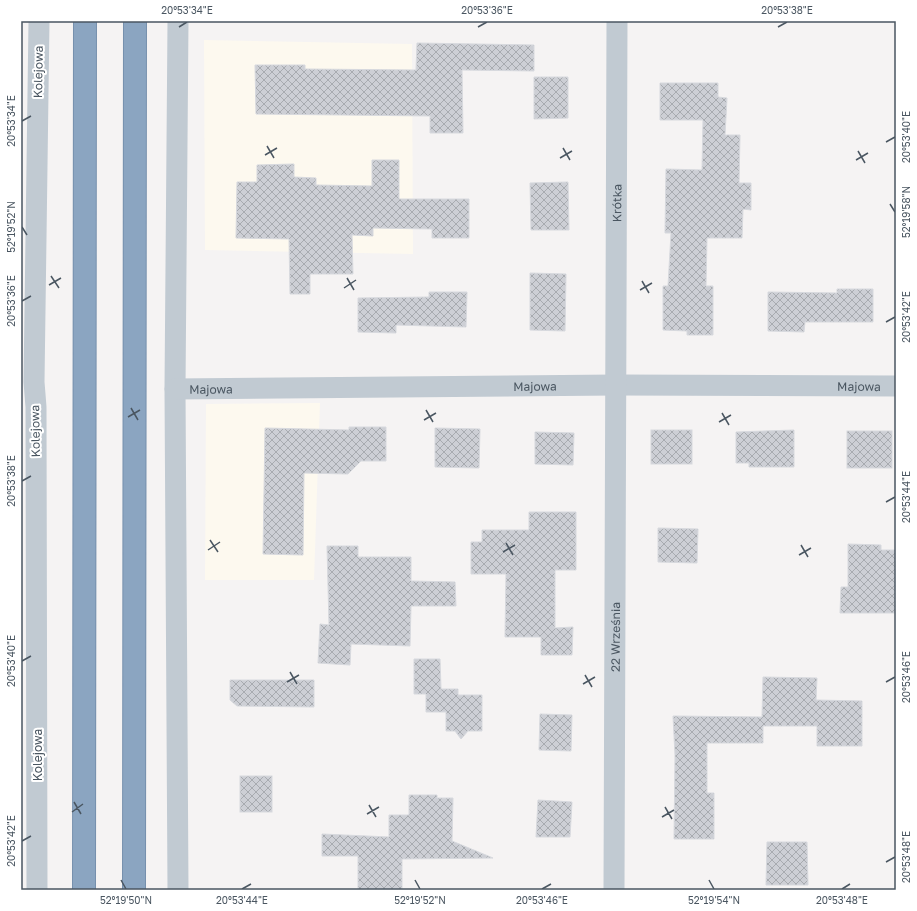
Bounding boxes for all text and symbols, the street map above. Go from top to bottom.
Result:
text: 20°53'34"E [161,4,213,16]
text: 20°53'36"E [461,4,513,16]
text: 20°53'38"E [761,4,813,16]
street label: Kolejowa [30,46,46,98]
text: 20°53'34"E [5,95,17,147]
text: 20°53'40"E [900,111,912,163]
street label: Krótka [609,184,624,222]
text: 52°19'58"N [900,186,912,238]
text: 52°19'52"N [5,201,17,253]
text: 20°53'36"E [5,275,17,327]
text: 20°53'42"E [900,291,912,343]
street label: Majowa [513,378,557,393]
street label: Majowa [837,378,881,393]
street label: Majowa [189,381,233,396]
street label: Kolejowa [27,405,43,457]
text: 20°53'38"E [5,455,17,507]
text: 20°53'44"E [900,471,912,523]
street label: 22 Września [607,602,622,672]
text: 20°53'40"E [5,635,17,687]
text: 20°53'46"E [900,651,912,703]
street label: Kolejowa [30,729,45,781]
text: 20°53'42"E [5,815,17,867]
text: 20°53'48"E [900,831,912,883]
text: 52°19'50"N [100,894,152,906]
text: 20°53'44"E [216,894,268,906]
text: 52°19'52"N [394,894,446,906]
text: 20°53'46"E [516,894,568,906]
text: 52°19'54"N [688,894,740,906]
text: 20°53'48"E [816,894,868,906]

